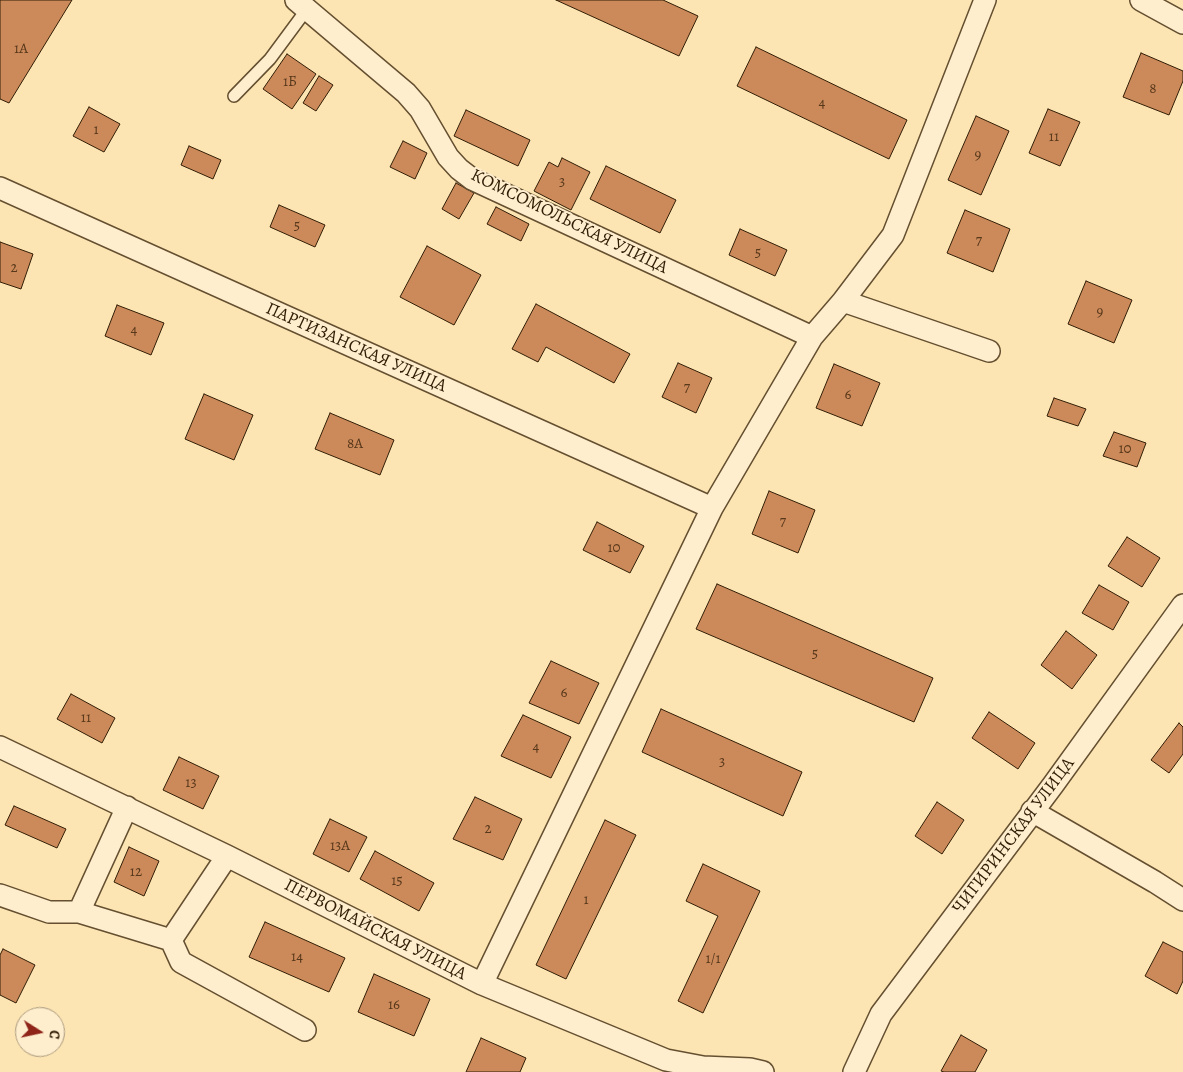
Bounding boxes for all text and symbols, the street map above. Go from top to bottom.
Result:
house number: 1А [14,40,28,58]
house number: 1Б [283,73,297,91]
house number: 8 [1149,80,1157,98]
house number: 4 [819,94,825,112]
house number: 1 [93,121,99,139]
house number: 11 [1049,128,1059,146]
house number: 9 [975,146,981,164]
street label: КОМСОМОЛЬСКАЯ УЛИЦА [467,165,671,279]
house number: 3 [559,173,565,191]
house number: 5 [294,217,300,235]
house number: 7 [976,232,982,250]
house number: 5 [755,244,761,262]
house number: 2 [10,259,18,277]
street label: ПАРТИЗАНСКАЯ УЛИЦА [262,298,450,398]
house number: 9 [1097,303,1103,321]
house number: 4 [131,321,137,339]
house number: 7 [684,379,690,397]
house number: 6 [845,386,851,404]
house number: 8А [347,435,363,453]
house number: 10 [1118,440,1132,458]
house number: 7 [780,513,786,531]
house number: 10 [607,539,621,557]
house number: 5 [812,645,818,663]
house number: 6 [561,684,567,702]
house number: 11 [81,709,91,727]
house number: 4 [533,738,539,756]
house number: 3 [719,753,725,771]
street label: ЧИГИРИНСКАЯ УЛИЦА [948,754,1080,918]
house number: 13 [185,774,197,792]
house number: 2 [484,820,492,838]
house number: 13А [330,837,350,855]
house number: 12 [130,863,142,881]
house number: 15 [391,872,403,890]
street label: ПЕРВОМАЙСКАЯ УЛИЦА [280,875,470,985]
house number: 1 [583,891,589,909]
house number: 14 [291,948,303,966]
house number: 1/1 [705,950,721,968]
house number: 16 [388,996,400,1014]
north arrow [15,1007,65,1057]
text: С [44,1029,64,1040]

